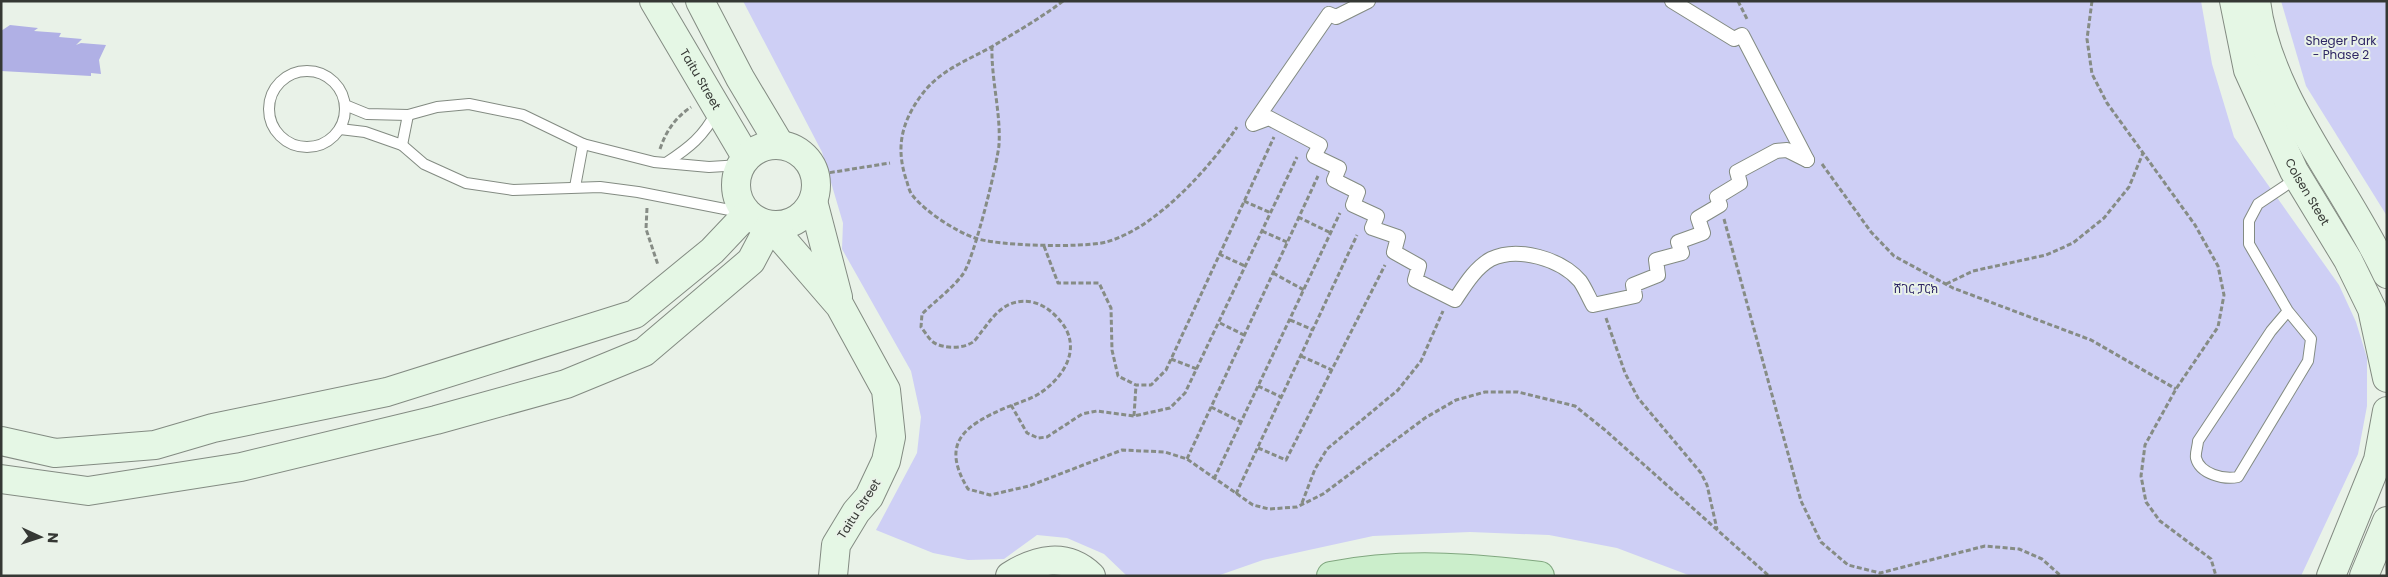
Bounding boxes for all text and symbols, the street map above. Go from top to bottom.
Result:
park label: Sheger Park - Phase 2 [2305,32,2377,63]
street label: Taitu Street [676,46,725,113]
street label: Colsen Steet [2281,155,2334,228]
park label: ሸገር ፓርክ [1894,280,1938,297]
street label: Taitu Street [833,476,884,542]
north arrow [15,512,65,562]
text: N [43,532,63,543]

